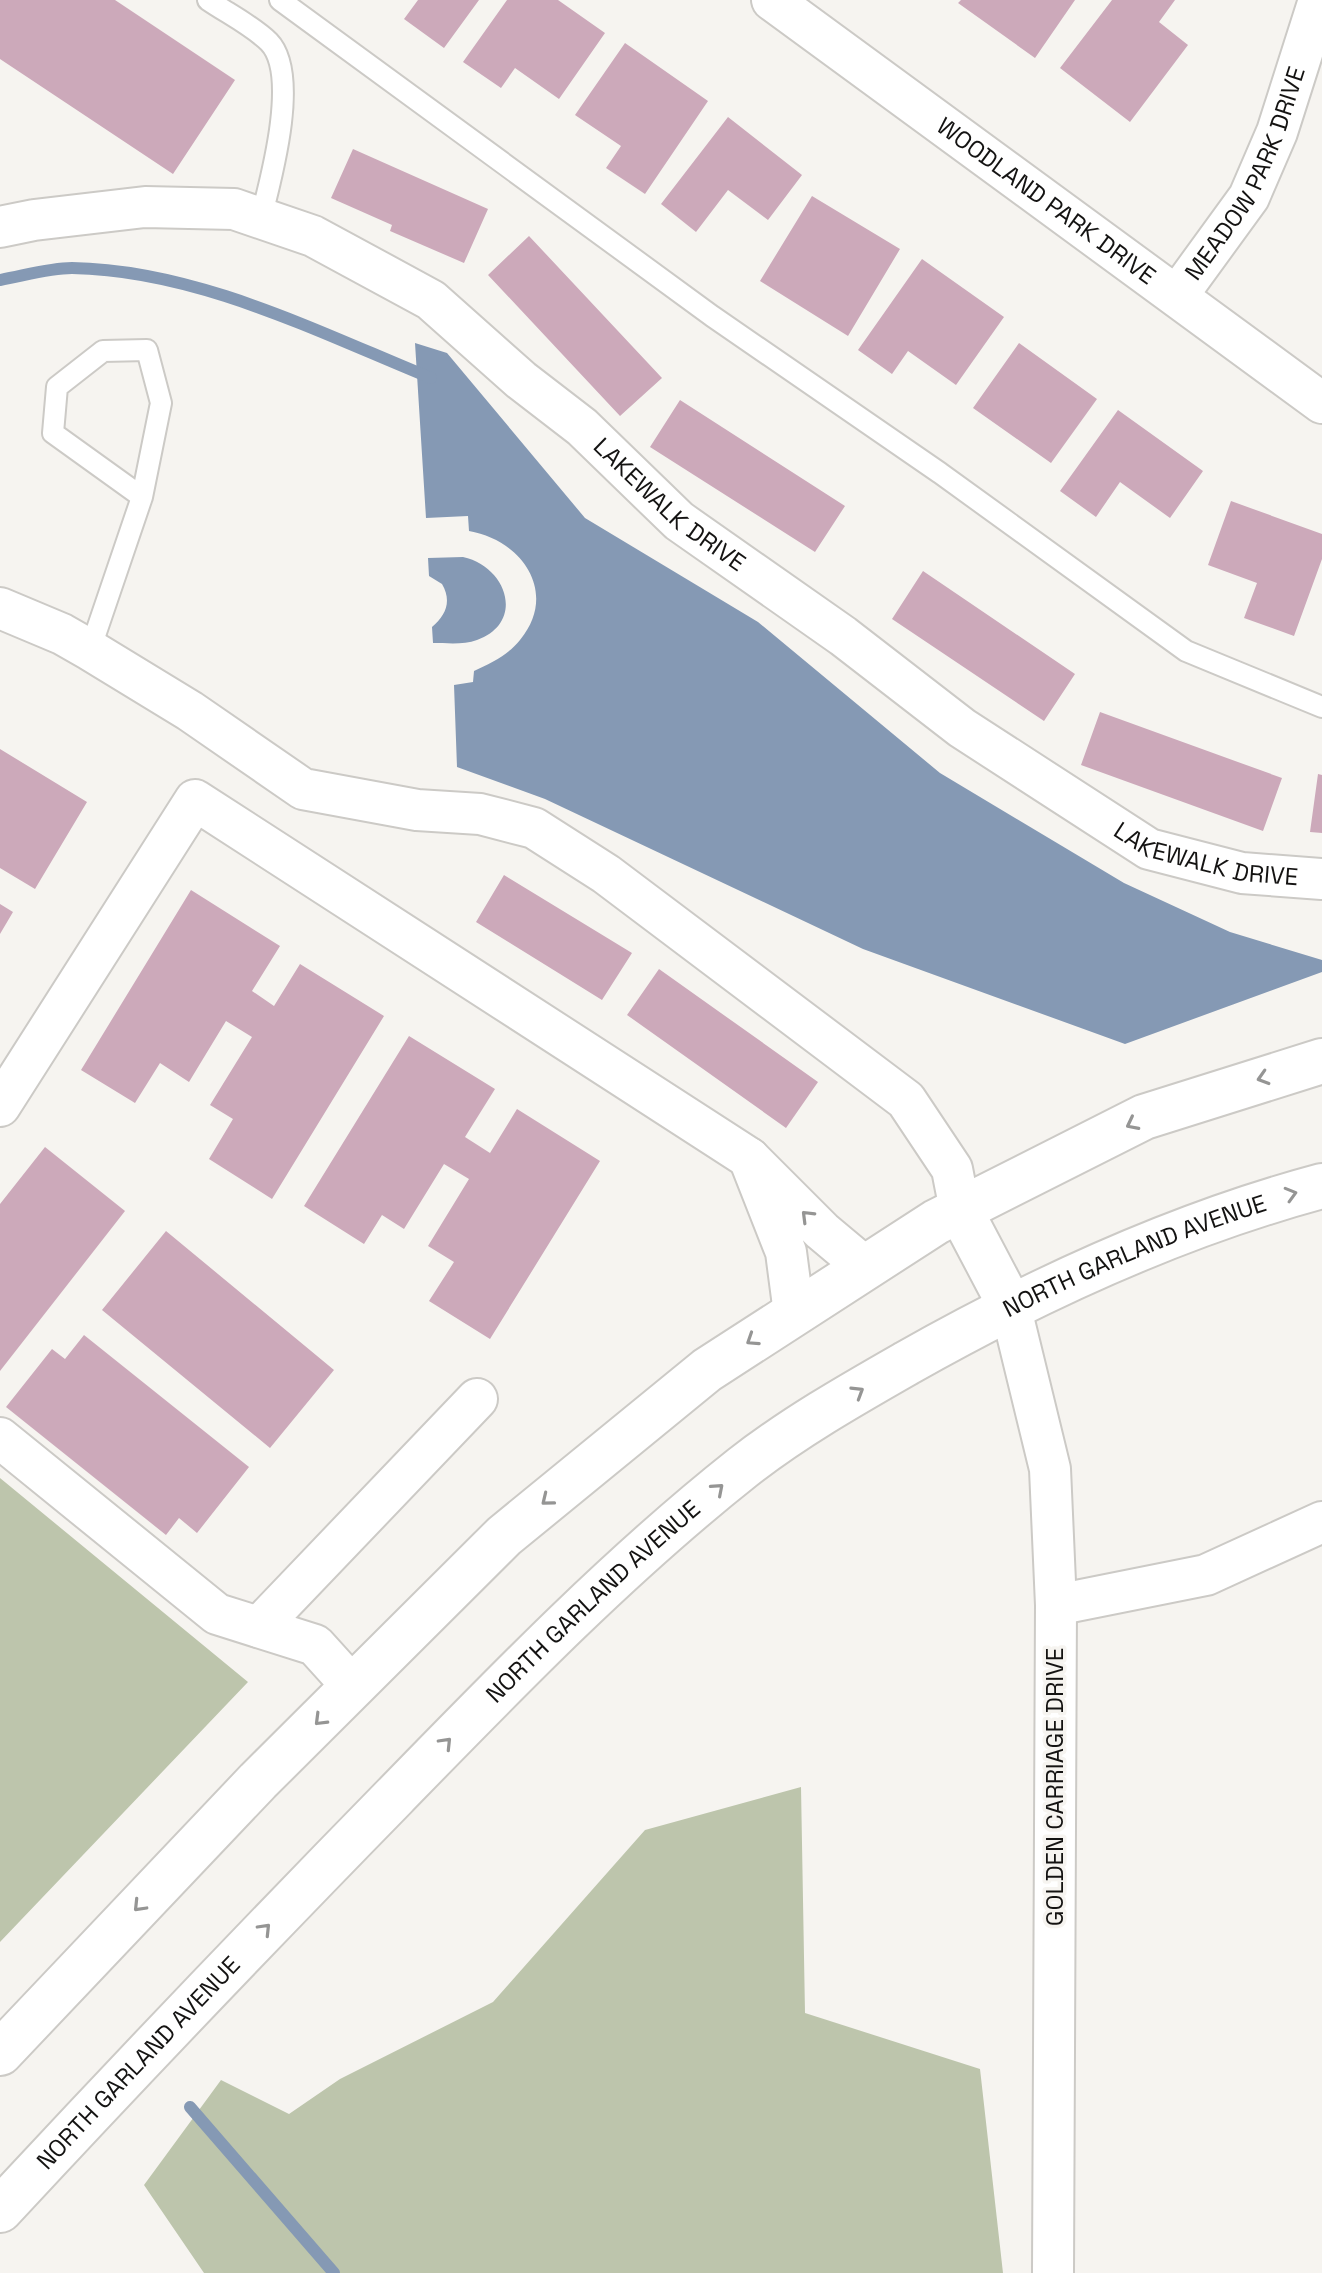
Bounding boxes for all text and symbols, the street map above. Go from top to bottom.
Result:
street label: MEADOW PARK DRIVE [1178,63,1312,286]
street label: WOODLAND PARK DRIVE [931,110,1162,291]
street label: LAKEWALK DRIVE [587,431,752,578]
street label: LAKEWALK DRIVE [1108,815,1299,892]
one-way arrow [1257,1069,1271,1085]
one-way arrow [1125,1114,1140,1129]
street label: NORTH GARLAND AVENUE [997,1187,1270,1324]
one-way arrow [1283,1187,1297,1204]
one-way arrow [802,1211,816,1225]
one-way arrow [746,1331,761,1346]
one-way arrow [849,1386,864,1402]
one-way arrow [709,1484,724,1499]
one-way arrow [542,1490,556,1505]
street label: NORTH GARLAND AVENUE [479,1493,706,1709]
street label: GOLDEN CARRIAGE DRIVE [1039,1648,1070,1926]
one-way arrow [315,1710,329,1725]
one-way arrow [437,1738,452,1752]
one-way arrow [134,1897,149,1911]
one-way arrow [256,1924,270,1938]
street label: NORTH GARLAND AVENUE [30,1949,247,2176]

